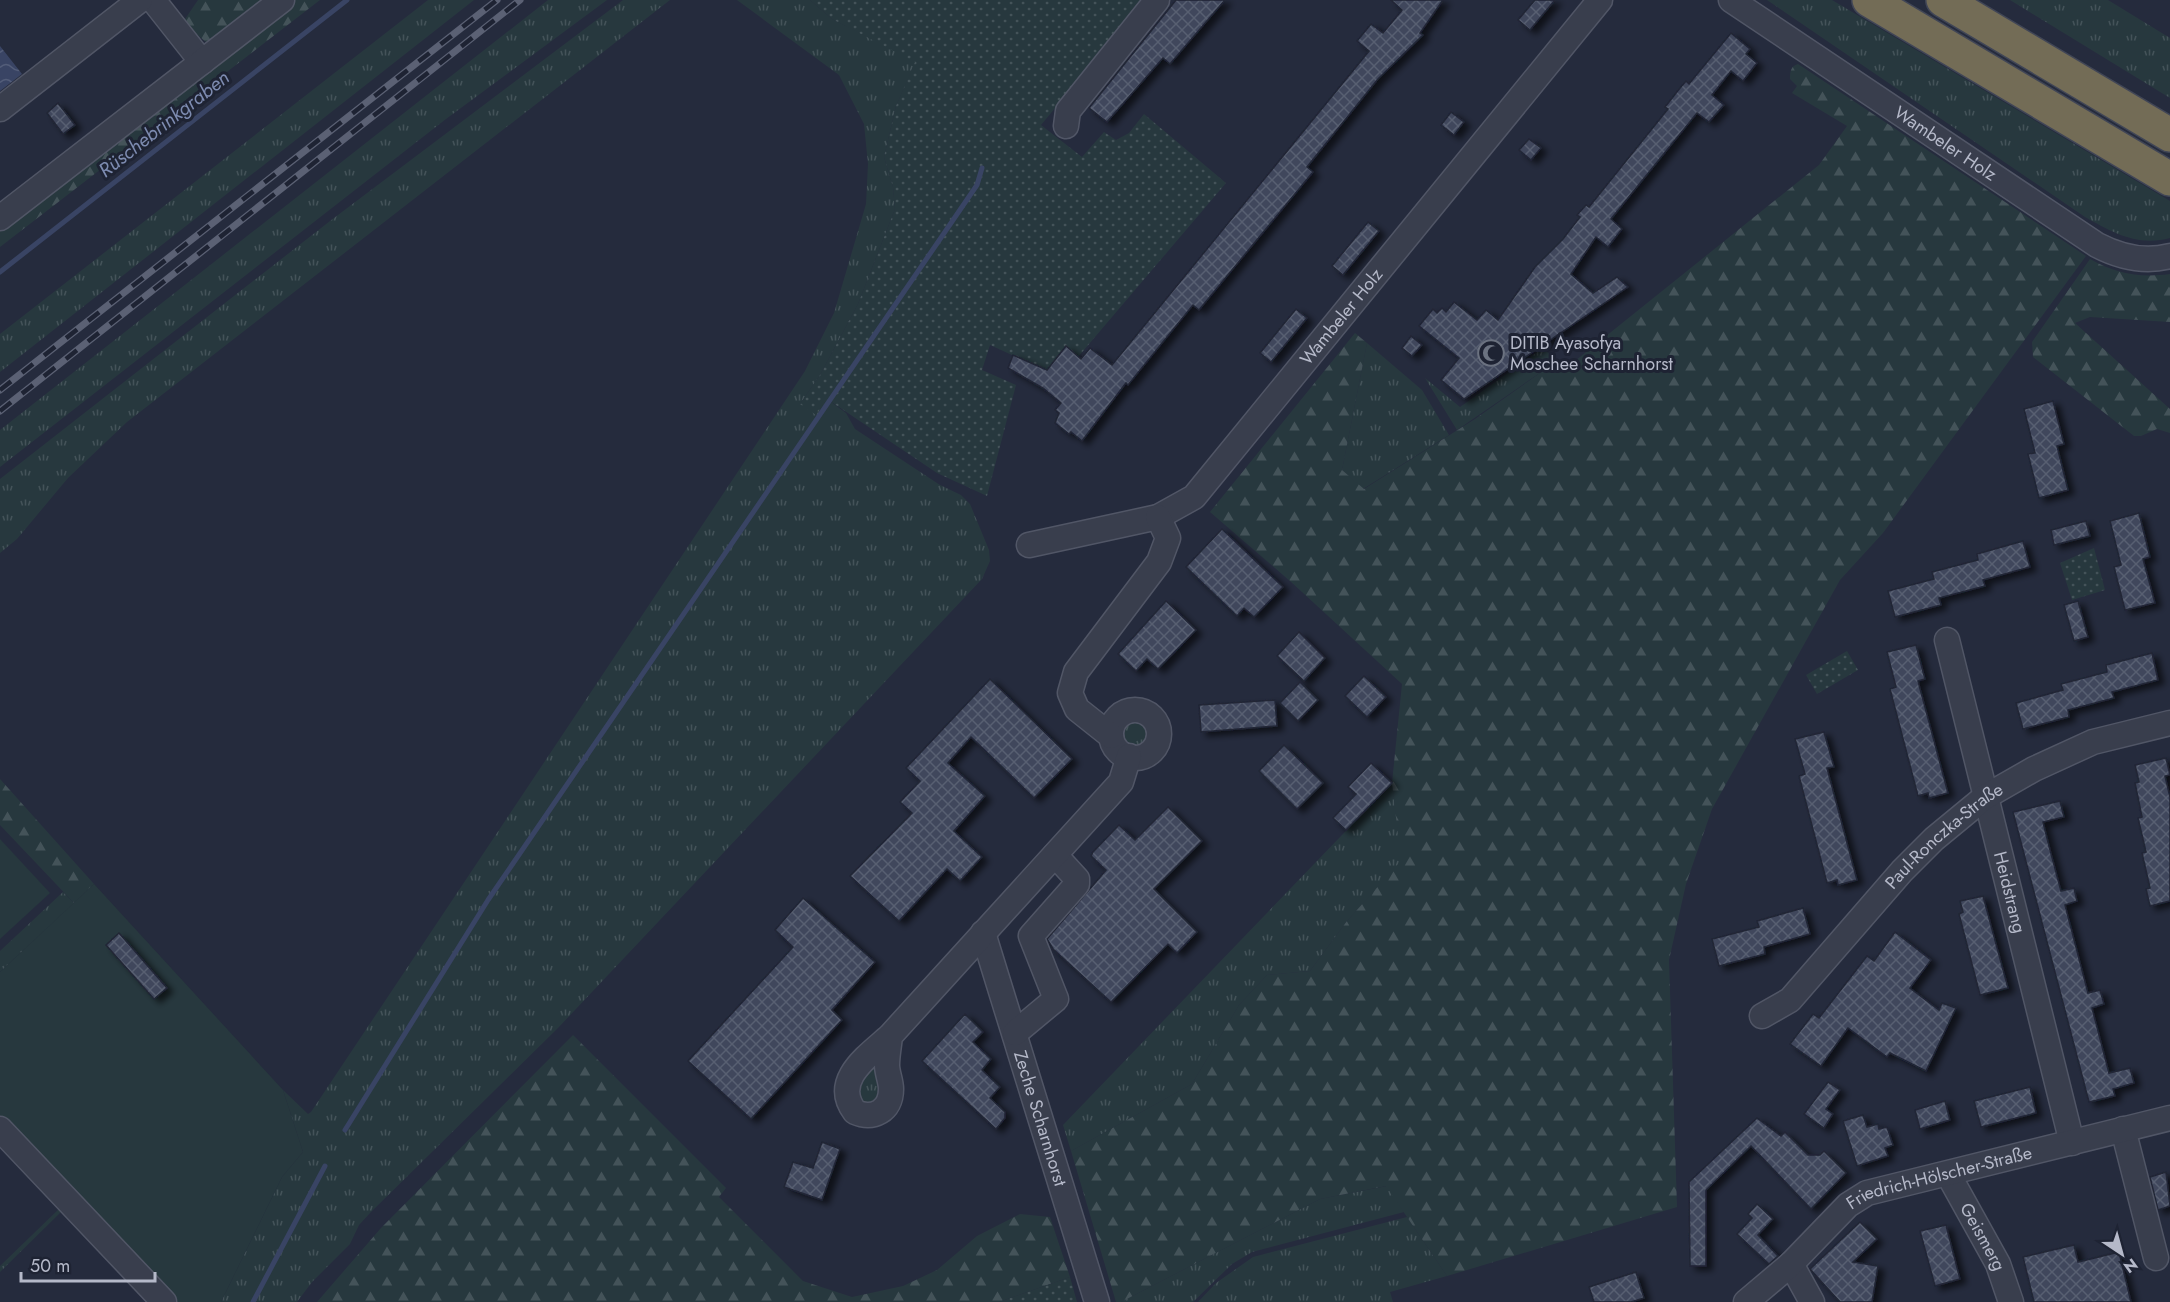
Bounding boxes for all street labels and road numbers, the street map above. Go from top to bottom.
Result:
street label: Wambeler Holz [1889,100,2002,188]
street label: Wambeler Holz [1294,262,1389,371]
street label: Paul-Ronczka-Straße [1879,776,2008,895]
street label: Heidstrang [1987,849,2032,936]
street label: Zeche Scharnhorst [1007,1047,1074,1190]
street label: Friedrich-Hölscher-Straße [1841,1140,2035,1216]
street label: Geismerg [1953,1198,2012,1274]

